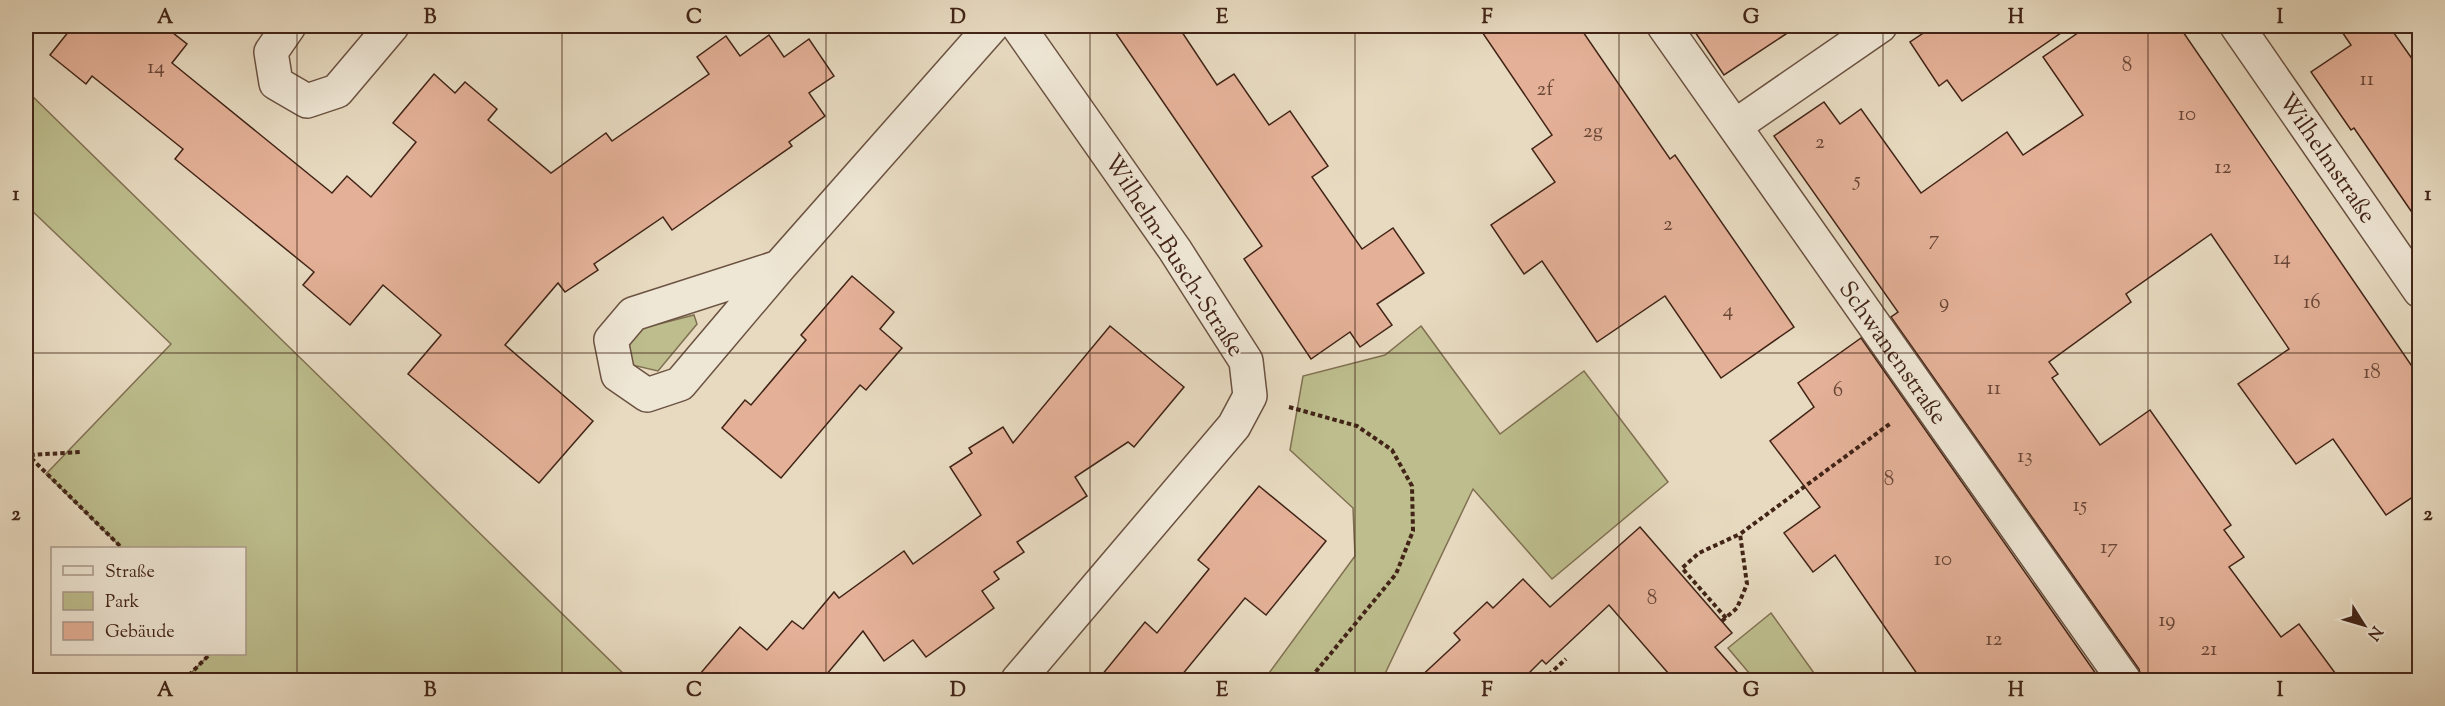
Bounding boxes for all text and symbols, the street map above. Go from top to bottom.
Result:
text: A [157,4,174,33]
text: B [424,4,437,33]
text: C [686,4,702,33]
text: D [950,4,966,33]
text: E [1216,4,1229,33]
text: F [1481,4,1493,33]
text: G [1743,4,1760,33]
text: H [2008,4,2024,33]
text: I [2277,4,2284,33]
house number: 8 [2122,51,2132,81]
house number: 14 [147,53,165,83]
house number: 11 [2360,65,2374,95]
house number: 2f [1536,75,1555,105]
street label: Wilhelmstraße [2269,87,2383,231]
house number: 10 [2178,100,2196,130]
house number: 2g [1583,117,1603,147]
house number: 2 [1815,128,1825,158]
street label: Wilhelm-Busch-Straße [1095,148,1252,364]
house number: 12 [2215,153,2232,183]
house number: 5 [1852,166,1861,196]
text: 1 [13,181,20,210]
text: 1 [2425,181,2432,210]
house number: 2 [1663,210,1673,240]
house number: 7 [1929,225,1940,255]
house number: 14 [2273,244,2291,274]
street label: Schwanenstraße [1829,275,1954,432]
house number: 9 [1939,288,1949,318]
house number: 16 [2303,288,2321,318]
house number: 4 [1723,296,1733,326]
house number: 18 [2363,358,2381,388]
house number: 11 [1987,374,2001,404]
house number: 6 [1833,376,1843,406]
house number: 13 [2017,442,2033,472]
house number: 8 [1884,465,1894,495]
house number: 15 [2073,491,2087,521]
text: 2 [11,501,21,530]
text: 2 [2423,501,2433,530]
house number: 17 [2100,533,2118,563]
house number: 10 [1934,545,1952,575]
legend [51,547,246,655]
text: Straße [105,560,155,586]
house number: 8 [1647,584,1657,614]
text: Park [105,590,140,616]
north arrow [2334,595,2394,655]
house number: 19 [2158,606,2176,636]
text: Gebäude [105,620,175,646]
text: N [2361,620,2387,645]
house number: 12 [1986,625,2003,655]
house number: 21 [2201,635,2217,665]
text: A [157,677,174,706]
text: B [424,677,437,706]
text: C [686,677,702,706]
text: D [950,677,966,706]
text: E [1216,677,1229,706]
text: F [1481,677,1493,706]
text: G [1743,677,1760,706]
text: H [2008,677,2024,706]
text: I [2277,677,2284,706]

